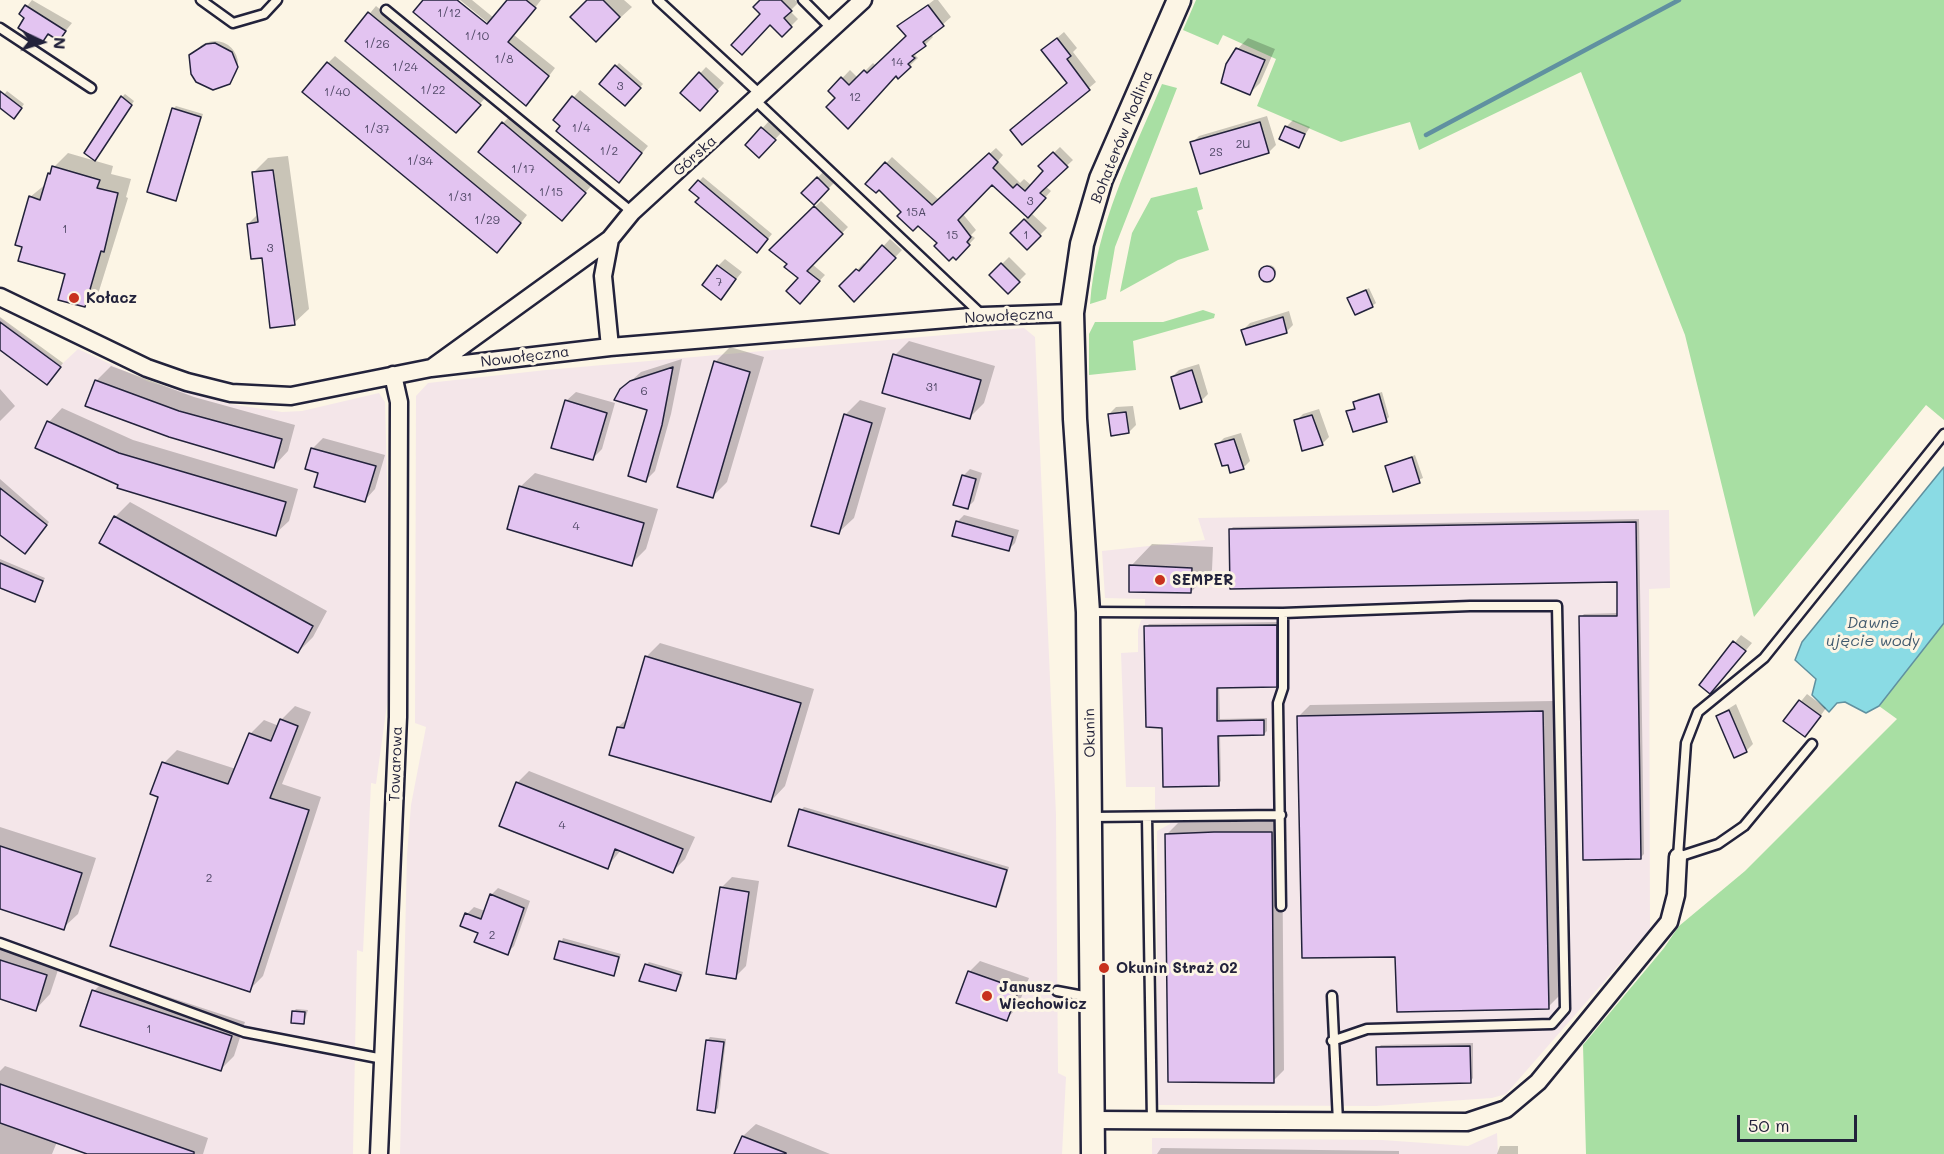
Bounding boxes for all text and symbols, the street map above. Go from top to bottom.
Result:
house number: 1/12 [437,6,461,20]
north arrow [12,12,72,72]
house number: 1/10 [465,29,489,43]
text: N [50,36,71,50]
house number: 1/26 [364,37,390,51]
house number: 1/8 [495,52,513,66]
house number: 14 [891,55,903,69]
house number: 1/24 [392,60,418,74]
street label: Bohaterów Modlina [1087,68,1157,206]
house number: 3 [616,79,624,93]
house number: 1/22 [420,83,446,97]
house number: 1/40 [324,85,350,99]
house number: 12 [849,90,861,104]
house number: 1/4 [572,121,590,135]
house number: 1/37 [364,122,390,136]
street label: Górska [670,132,720,180]
house number: 2U [1236,137,1250,151]
house number: 1/2 [600,144,618,158]
house number: 2S [1209,145,1223,159]
house number: 1/34 [407,154,433,168]
house number: 1/17 [511,162,535,176]
house number: 1/15 [539,185,563,199]
house number: 1/31 [448,190,472,204]
house number: 3 [1026,194,1034,208]
house number: 15A [906,205,926,219]
house number: 1/29 [474,213,500,227]
house number: 1 [62,222,68,236]
house number: 15 [946,228,958,242]
house number: 1 [1023,228,1029,242]
house number: 3 [266,241,274,255]
house number: 7 [716,275,722,289]
place label: Kołacz [86,289,137,307]
marker: Kołacz [67,291,81,305]
street label: Nowołęczna [964,305,1054,327]
street label: Nowołęczna [480,343,570,371]
house number: 31 [926,380,938,394]
house number: 6 [640,384,648,398]
house number: 4 [572,519,580,533]
place label: SEMPER [1172,571,1233,589]
marker: SEMPER [1153,573,1167,587]
water label: Dawne ujęcie wody [1826,613,1920,651]
street label: Okunin [1081,708,1099,758]
street label: Towarowa [386,726,406,802]
house number: 4 [558,818,566,832]
house number: 2 [206,871,212,885]
house number: 2 [489,928,495,942]
place label: Okunin Straż 02 [1116,959,1238,977]
marker: Okunin Straż 02 [1097,961,1111,975]
place label: Janusz Wiechowicz [999,978,1087,1013]
marker: Janusz Wiechowicz [980,989,994,1003]
house number: 1 [146,1022,152,1036]
scale bar [1740,1103,1860,1141]
text: 50 m [1748,1113,1790,1137]

